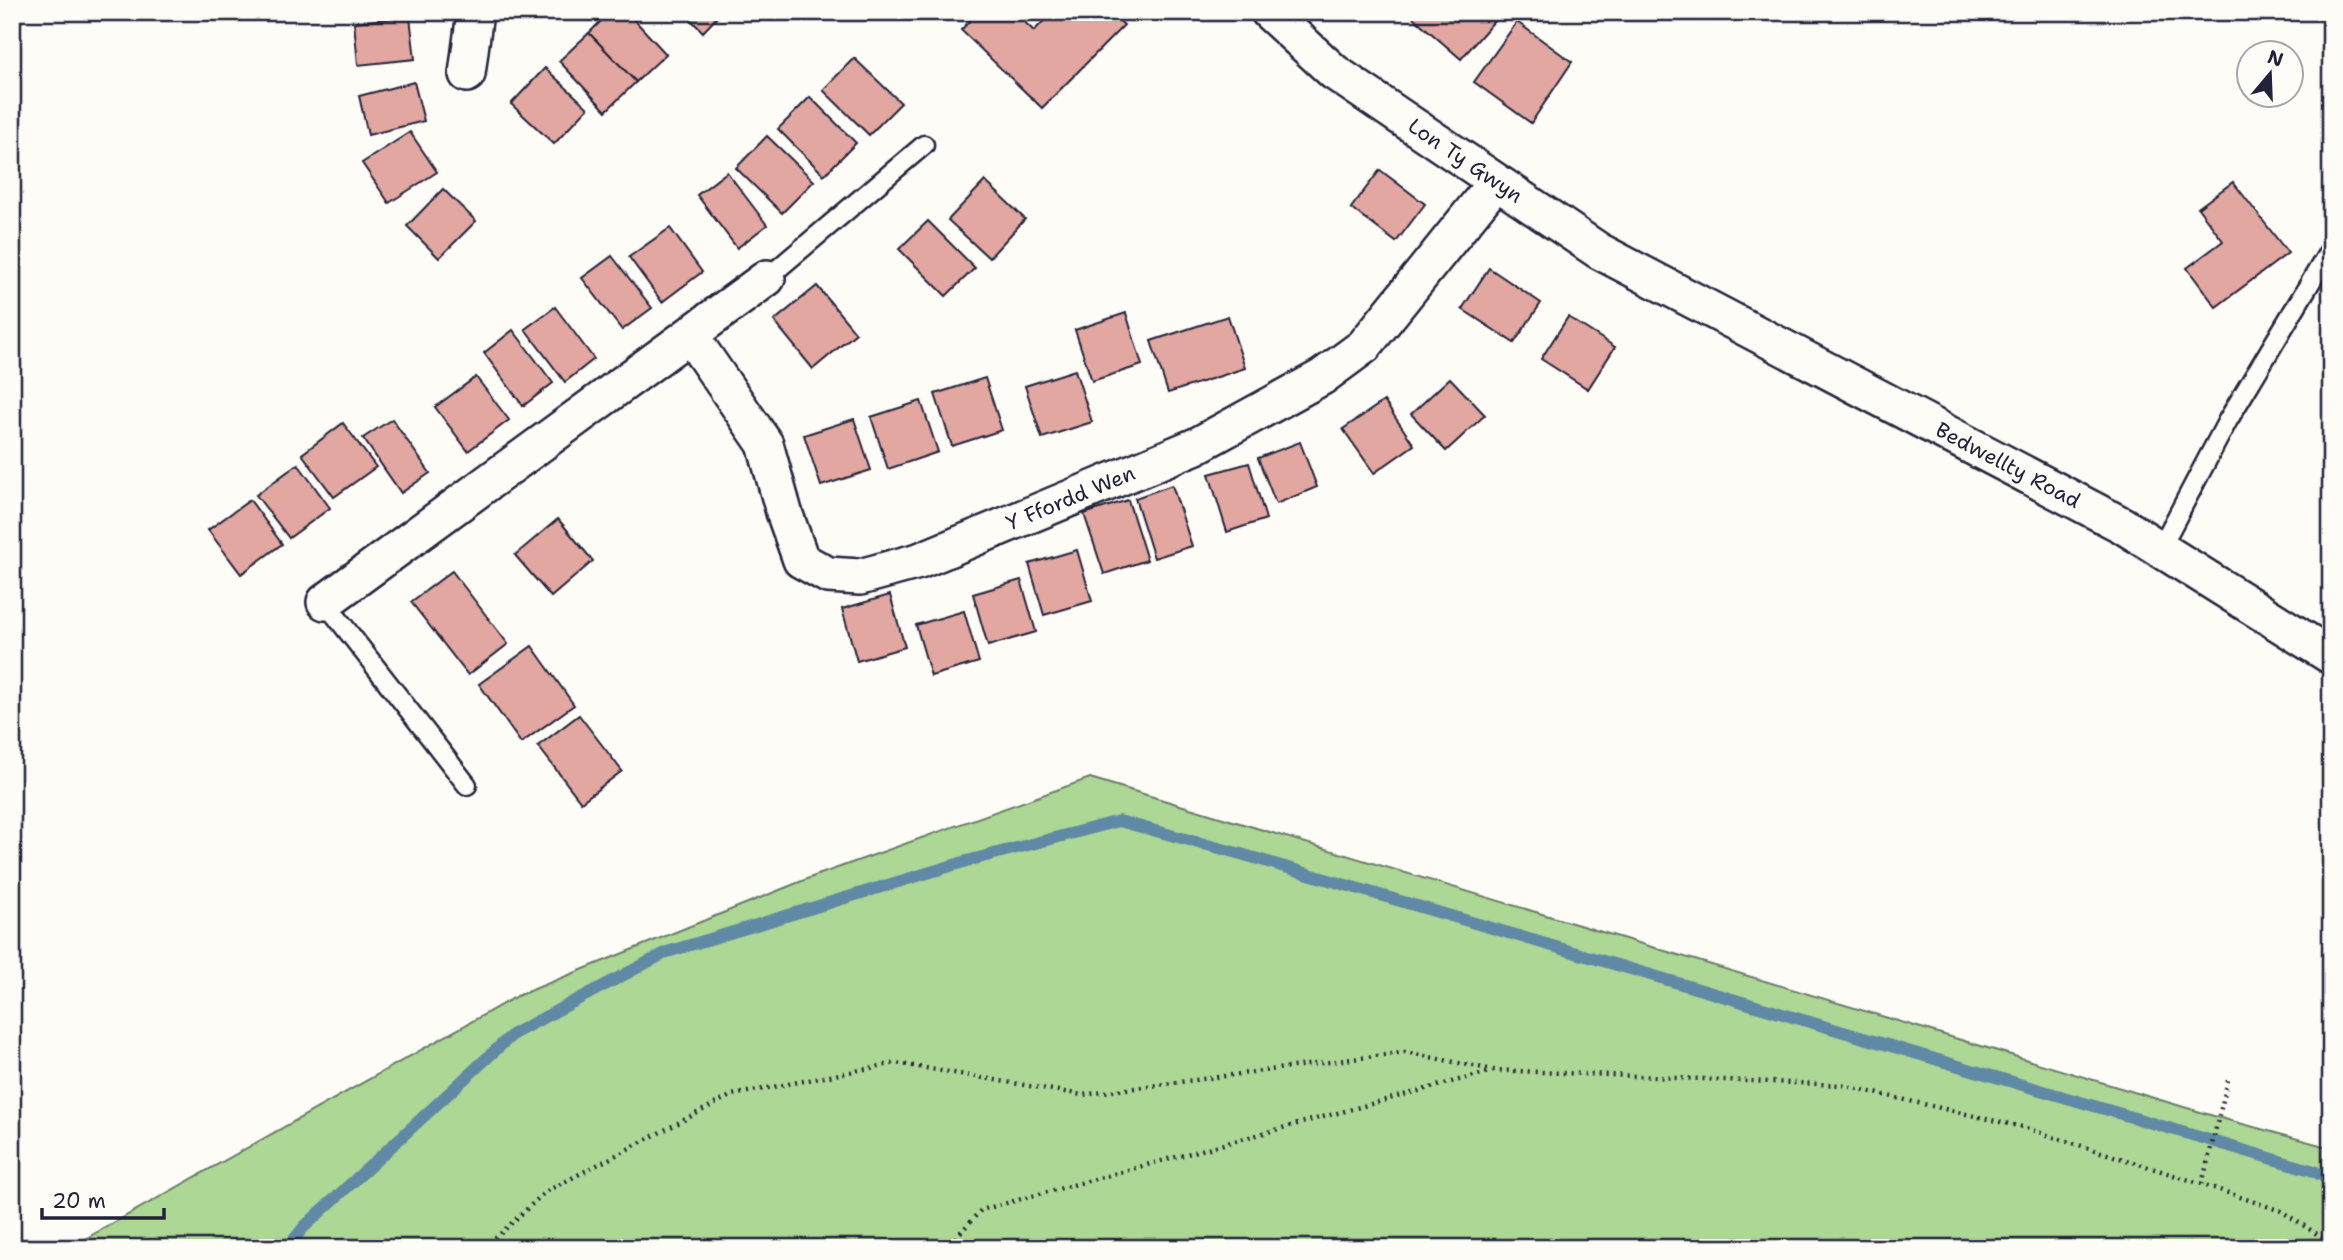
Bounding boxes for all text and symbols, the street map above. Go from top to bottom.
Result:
north arrow [2234,38,2304,108]
text: N [2264,44,2287,73]
street label: Lon Ty Gwyn [1403,112,1528,210]
street label: Bedwellty Road [1931,416,2085,515]
street label: Y Ffordd Wen [1002,459,1139,537]
scale bar [42,1176,164,1220]
text: 20 m [52,1187,106,1215]

